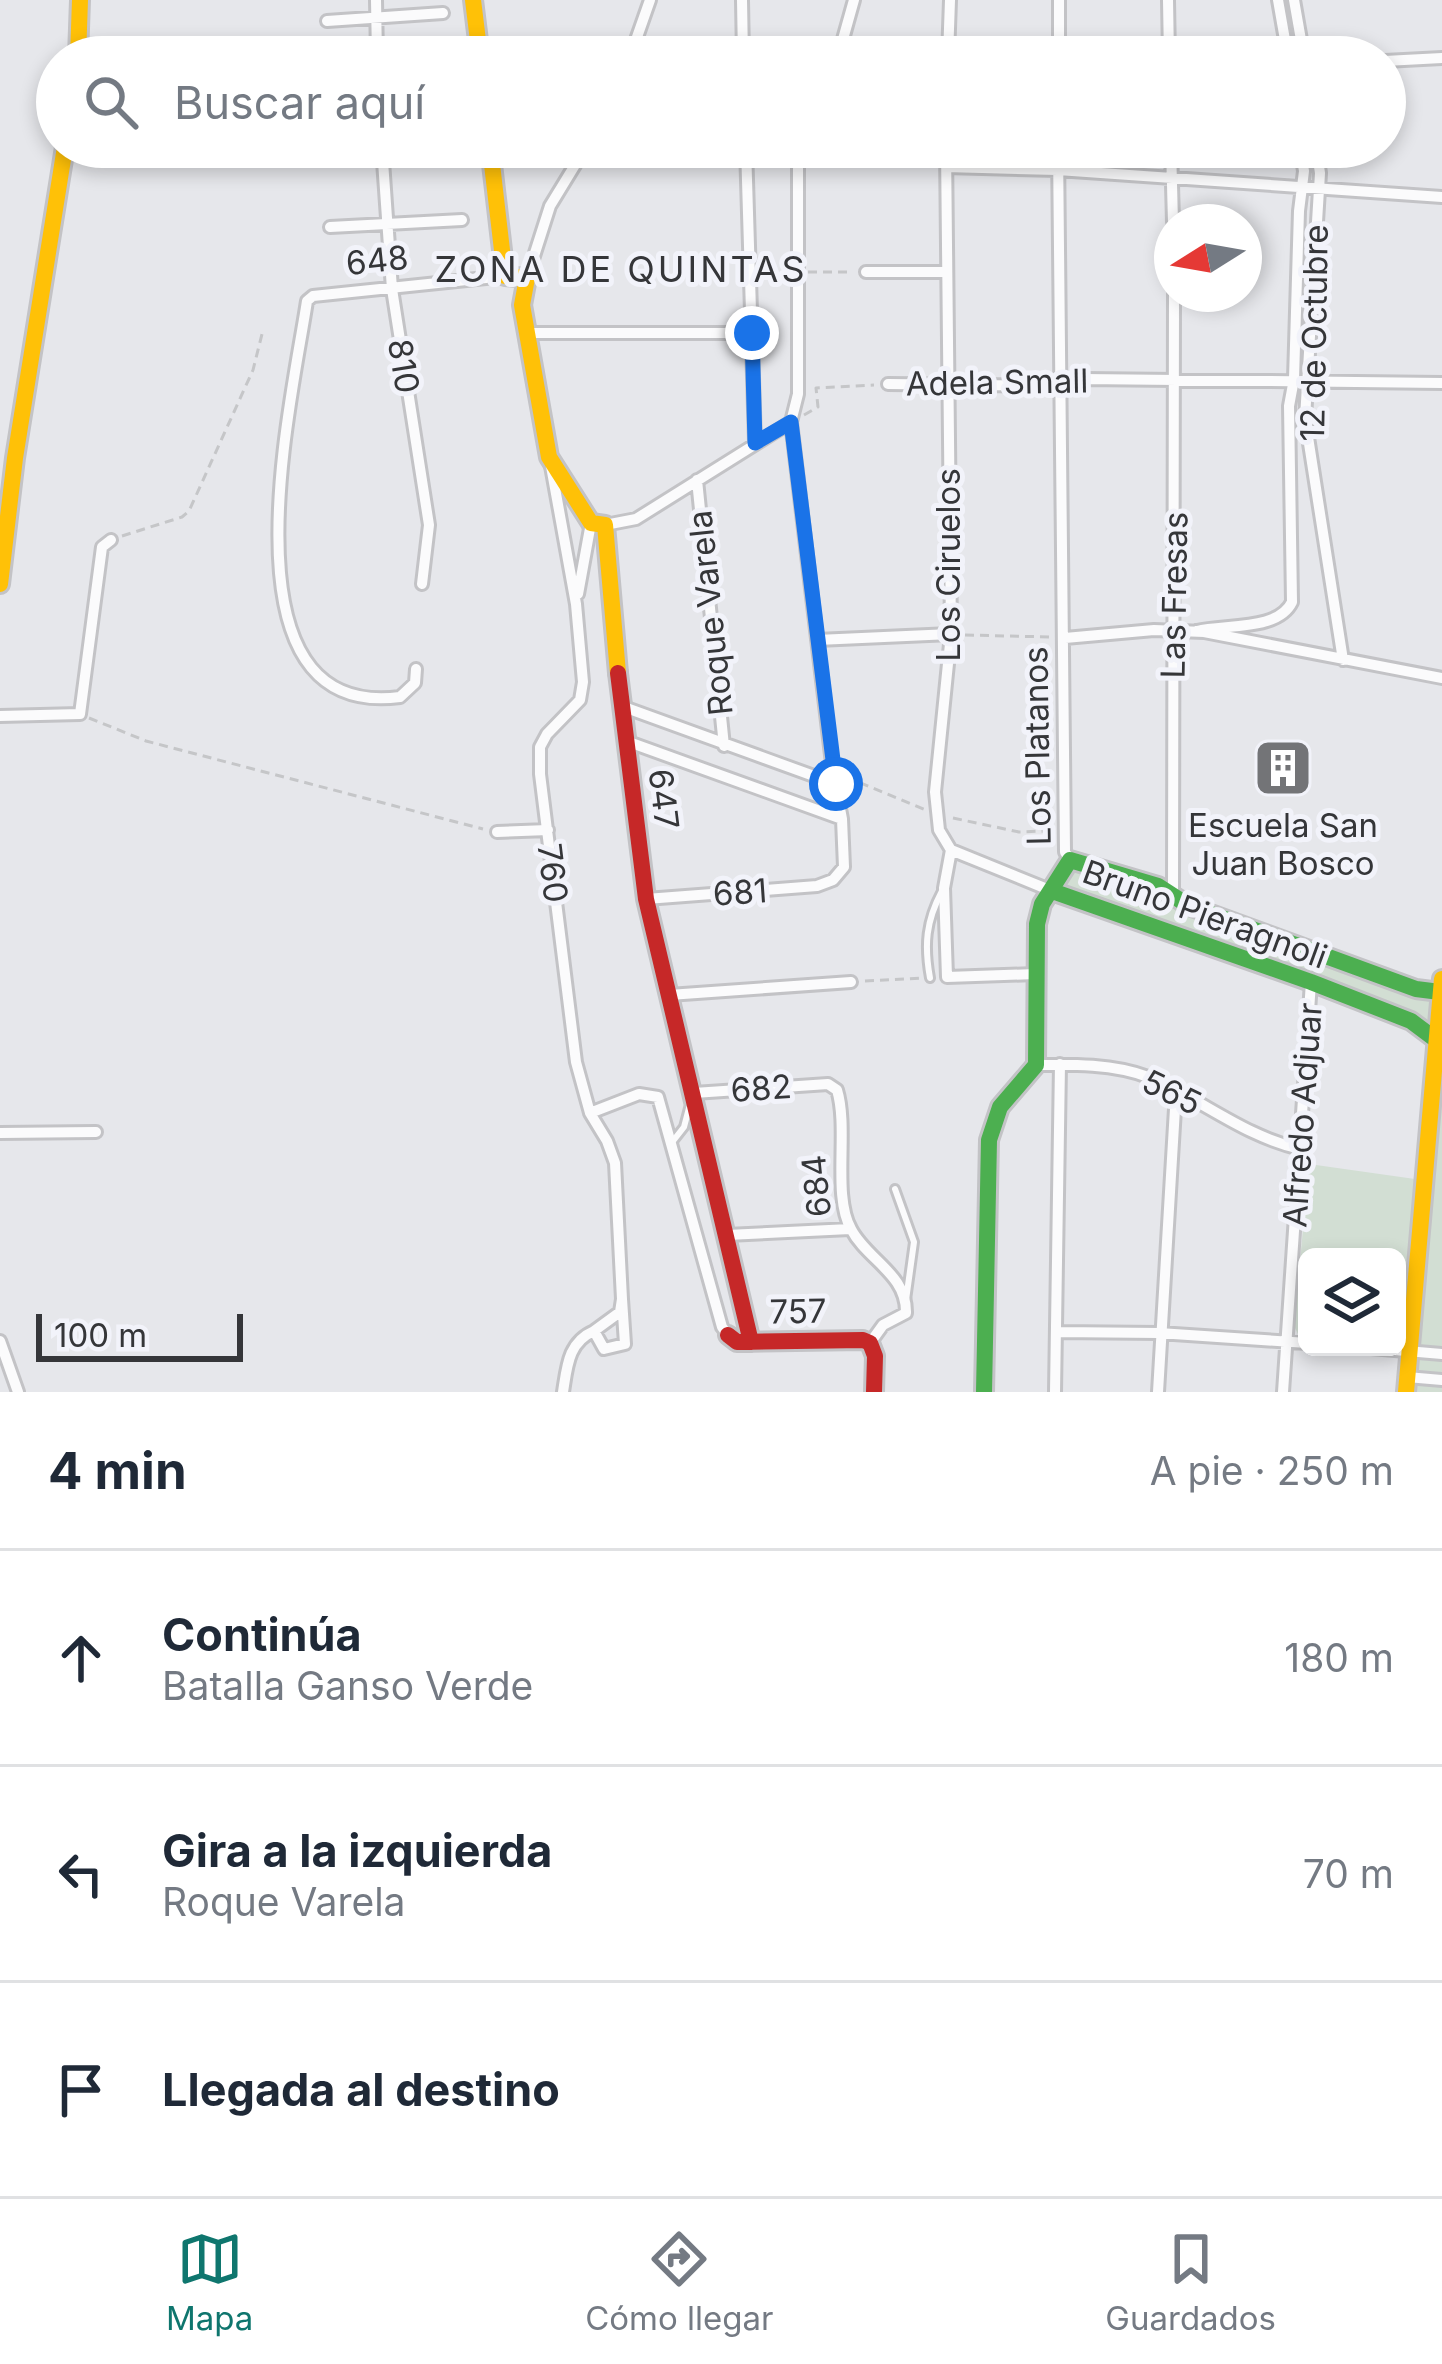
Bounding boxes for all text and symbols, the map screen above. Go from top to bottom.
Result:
search box [36,36,1406,168]
icon: search [78,69,144,135]
text: Buscar aquí [174,75,425,130]
north arrow [1154,204,1262,312]
street label: 12 de Octubre [1292,224,1336,442]
street label: 648 [344,237,410,283]
district label: ZONA DE QUINTAS [434,247,808,291]
route end [725,306,779,360]
street label: 810 [380,336,428,396]
street label: Adela Small [905,360,1089,404]
street label: Los Ciruelos [928,468,968,662]
street label: Roque Varela [679,508,741,718]
street label: Las Fresas [1153,511,1195,679]
street label: Los Platanos [1015,646,1059,846]
building icon: Escuela San Juan Bosco [1252,737,1314,799]
route start [809,757,863,811]
street label: 647 [640,767,688,831]
place label: Escuela San Juan Bosco [1188,805,1378,883]
street label: 760 [530,841,576,905]
street label: Bruno Pieragnoli [1077,851,1333,977]
street label: 681 [712,870,768,914]
street label: Alfredo Adjuar [1274,1001,1330,1229]
street label: 565 [1136,1061,1208,1123]
street label: 682 [729,1066,793,1110]
street label: 684 [793,1153,839,1219]
map controls [1298,1248,1406,1356]
button: layers [1298,1248,1406,1356]
street label: 757 [769,1291,827,1331]
scale bar [36,1308,243,1361]
text: 100 m [54,1315,147,1355]
text: 4 min [48,1440,187,1501]
text: A pie · 250 m [1150,1447,1394,1494]
text: Continúa [162,1607,362,1662]
icon: ahead [48,1625,114,1691]
text: 180 m [1284,1634,1394,1681]
text: Batalla Ganso Verde [162,1662,533,1709]
text: Gira a la izquierda [162,1823,552,1878]
icon: left [48,1841,114,1907]
text: 70 m [1303,1850,1394,1897]
text: Roque Varela [162,1878,406,1925]
icon: arrive [48,2057,114,2123]
text: Llegada al destino [162,2062,560,2117]
tab: Mapa [166,2226,253,2338]
tab: Cómo llegar [585,2226,773,2338]
tab: Guardados [1105,2226,1276,2338]

